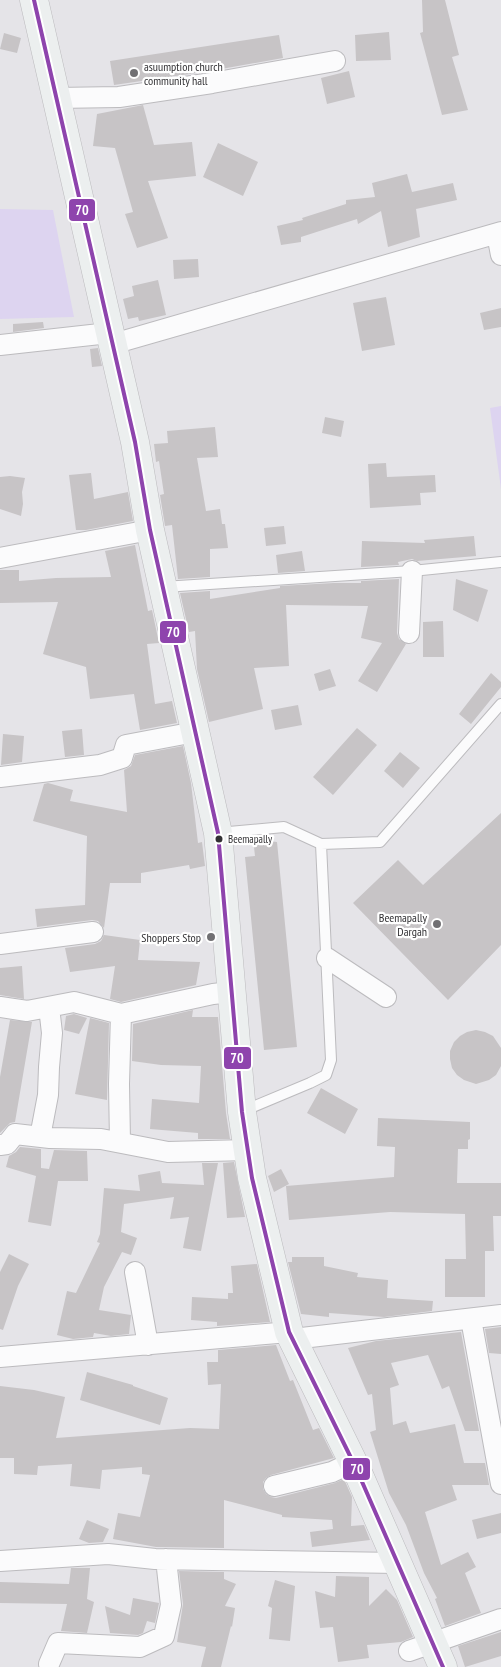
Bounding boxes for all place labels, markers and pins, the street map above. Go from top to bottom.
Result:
place label: asuumption church community hall [144,59,223,88]
marker: asuumption church community hall [128,67,140,79]
place label: Beemapally [228,832,273,846]
marker: Beemapally [214,834,224,844]
place label: Beemapally Dargah [379,910,427,939]
marker: Beemapally Dargah [431,918,443,930]
place label: Shoppers Stop [141,930,201,945]
marker: Shoppers Stop [205,931,217,943]

